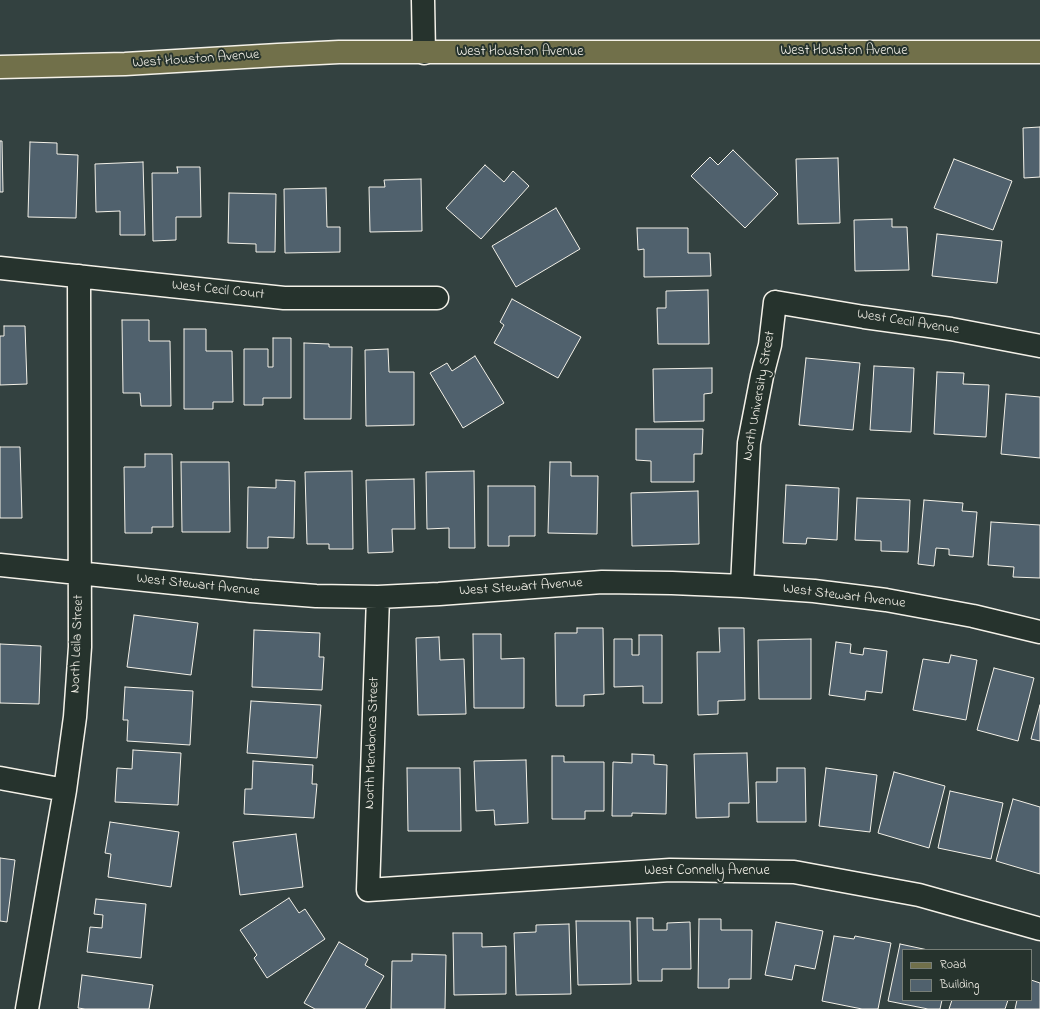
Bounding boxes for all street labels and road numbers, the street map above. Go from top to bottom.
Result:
street label: West Houston Avenue [780,44,908,60]
street label: West Houston Avenue [456,45,584,61]
street label: West Houston Avenue [132,47,260,73]
street label: West Cecil Court [171,278,265,304]
street label: West Cecil Avenue [856,307,960,339]
street label: North University Street [740,330,780,462]
street label: West Stewart Avenue [136,571,260,601]
street label: West Stewart Avenue [459,575,583,601]
street label: West Stewart Avenue [782,581,906,613]
street label: North Leila Street [68,594,88,694]
street label: North Mendonca Street [362,677,384,809]
street label: West Connelly Avenue [644,864,770,880]

